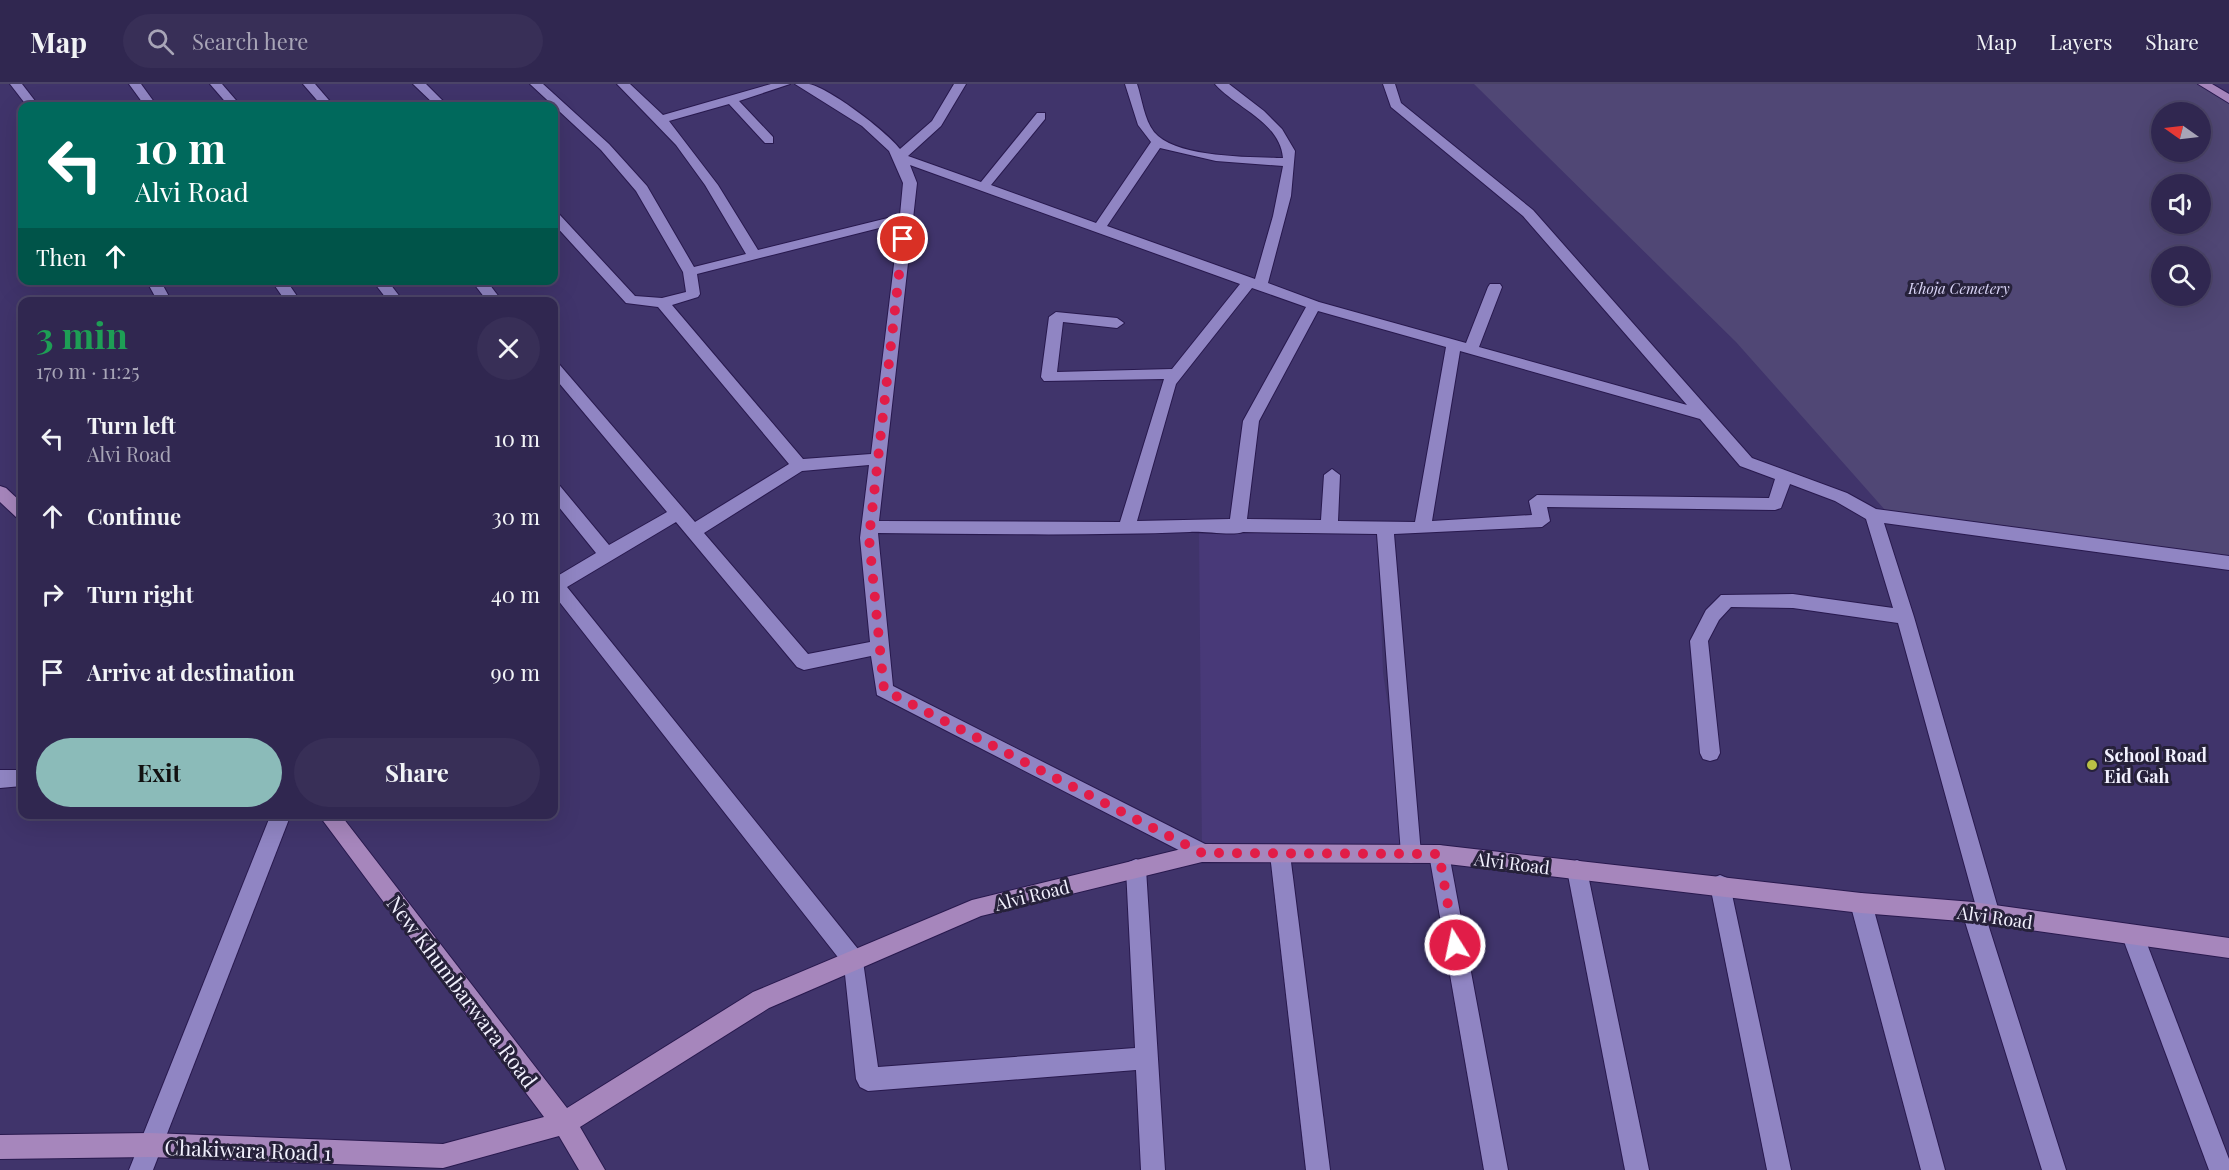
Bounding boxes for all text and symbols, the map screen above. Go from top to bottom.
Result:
search box [123,14,543,68]
text: Map [30,23,87,60]
icon: search [144,25,177,58]
text: Search here [192,26,308,56]
text: Map [1976,27,2017,55]
text: Layers [2050,27,2112,55]
text: Share [2145,27,2199,55]
north arrow [2151,102,2211,162]
map controls [2151,102,2211,306]
text: 10 m [135,119,226,175]
icon: left [36,126,114,204]
text: Alvi Road [135,173,249,209]
button: sound [2151,174,2211,234]
pin [877,213,928,264]
icon: arrive [886,222,919,255]
icon: ahead [99,240,132,273]
text: Then [36,242,87,272]
button: search [2151,246,2211,306]
park label: Khoja Cemetery [1907,278,2010,298]
text: 3 min [36,310,128,358]
button: close [477,317,540,380]
text: 170 m · 11:25 [36,357,140,384]
text: Turn left [87,410,176,440]
icon: left [36,422,69,455]
text: 10 m [494,423,540,453]
text: Alvi Road [87,440,171,467]
icon: ahead [36,500,69,533]
text: Continue [87,501,181,531]
text: 30 m [492,501,540,531]
icon: right [36,578,69,611]
text: Turn right [87,579,193,609]
text: 40 m [491,579,540,609]
icon: arrive [36,656,69,689]
text: Arrive at destination [87,657,295,687]
text: 90 m [491,657,540,687]
button: Exit [36,738,282,807]
button: Share [294,738,540,807]
place label: School Road Eid Gah [2104,743,2207,788]
marker: School Road Eid Gah [2085,758,2099,772]
street label: Alvi Road [1472,846,1552,880]
street label: Alvi Road [991,874,1072,916]
street label: New Khumbarwara Road [382,889,544,1093]
street label: Alvi Road [1955,900,2035,934]
position arrow [1423,913,1487,977]
street label: Chakiwara Road 1 [164,1132,332,1166]

